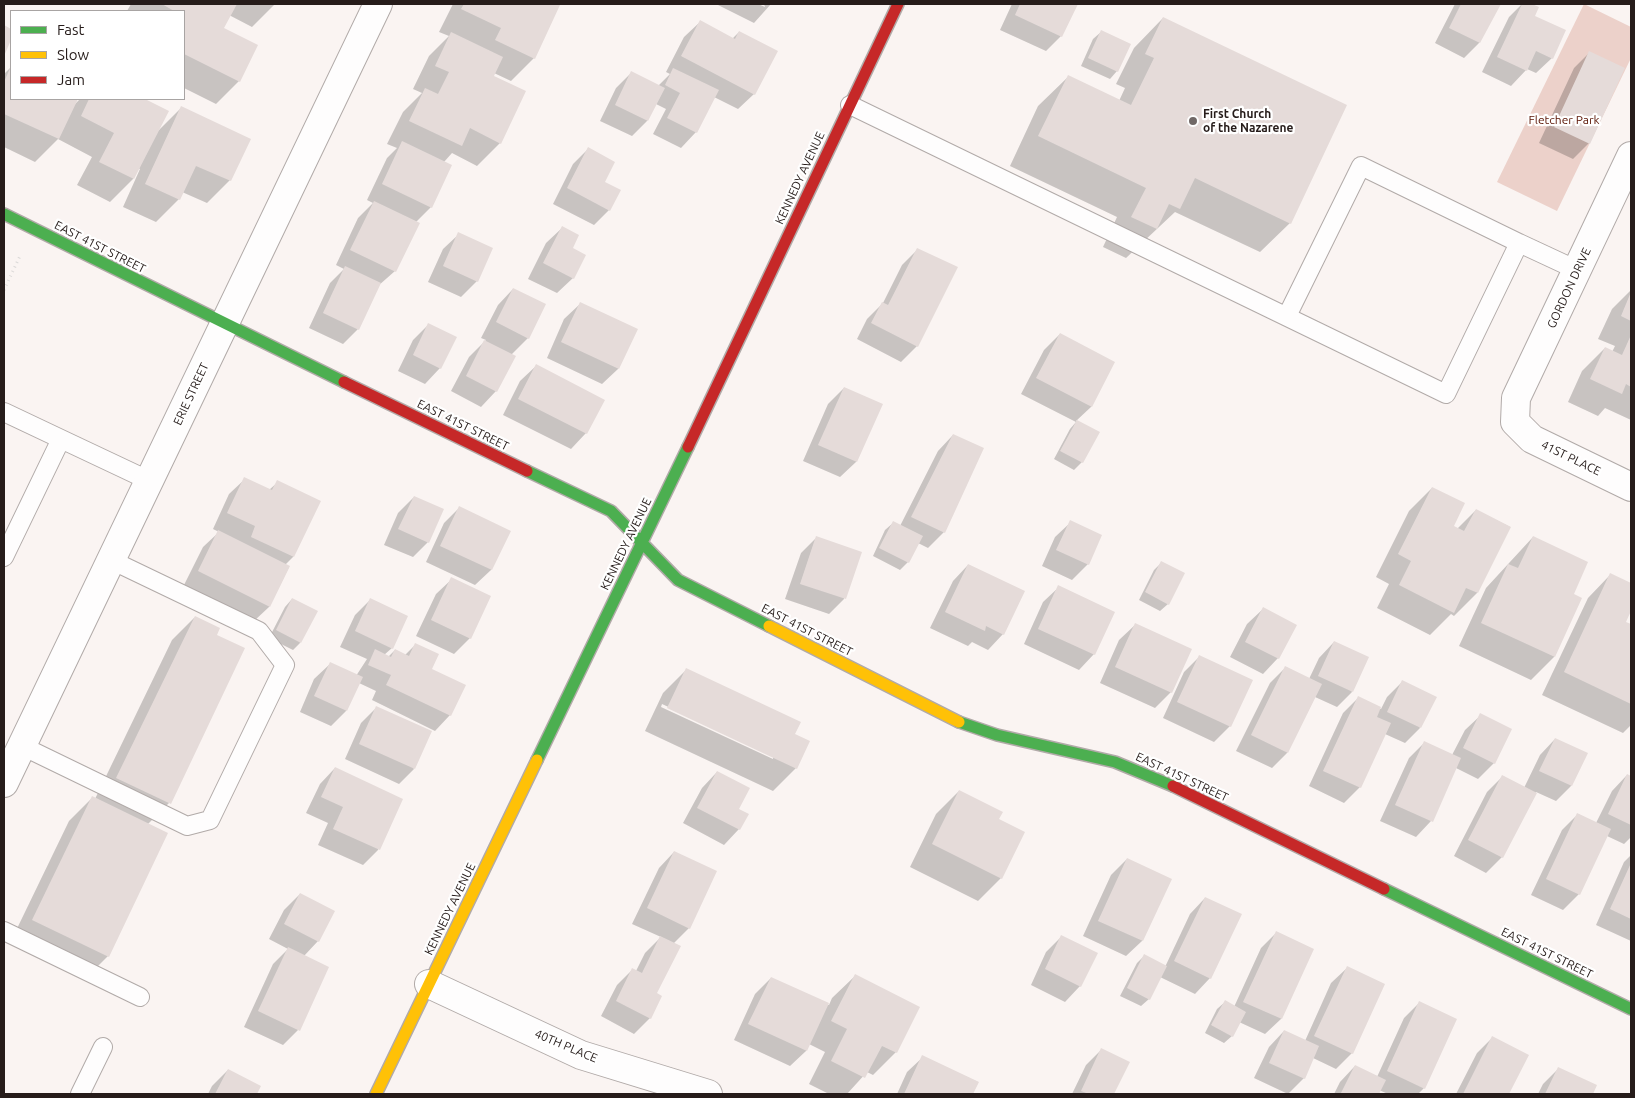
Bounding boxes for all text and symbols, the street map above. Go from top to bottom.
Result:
legend [10,10,185,100]
text: Fast [57,21,84,38]
text: Slow [57,46,89,63]
text: Jam [57,71,85,88]
place label: First Church of the Nazarene [1203,107,1293,135]
park label: Fletcher Park [1529,113,1599,127]
marker: First Church of the Nazarene [1187,115,1199,127]
street label: KENNEDY AVENUE [772,129,828,227]
street label: EAST 41ST STREET [52,218,148,276]
street label: GORDON DRIVE [1544,245,1594,331]
street label: ERIE STREET [170,360,212,428]
street label: EAST 41ST STREET [415,397,511,453]
street label: 41ST PLACE [1539,437,1603,479]
street label: KENNEDY AVENUE [597,496,655,592]
street label: EAST 41ST STREET [759,601,855,659]
street label: EAST 41ST STREET [1133,749,1231,805]
street label: KENNEDY AVENUE [421,861,479,957]
street label: EAST 41ST STREET [1499,925,1595,981]
street label: 40TH PLACE [532,1026,600,1066]

